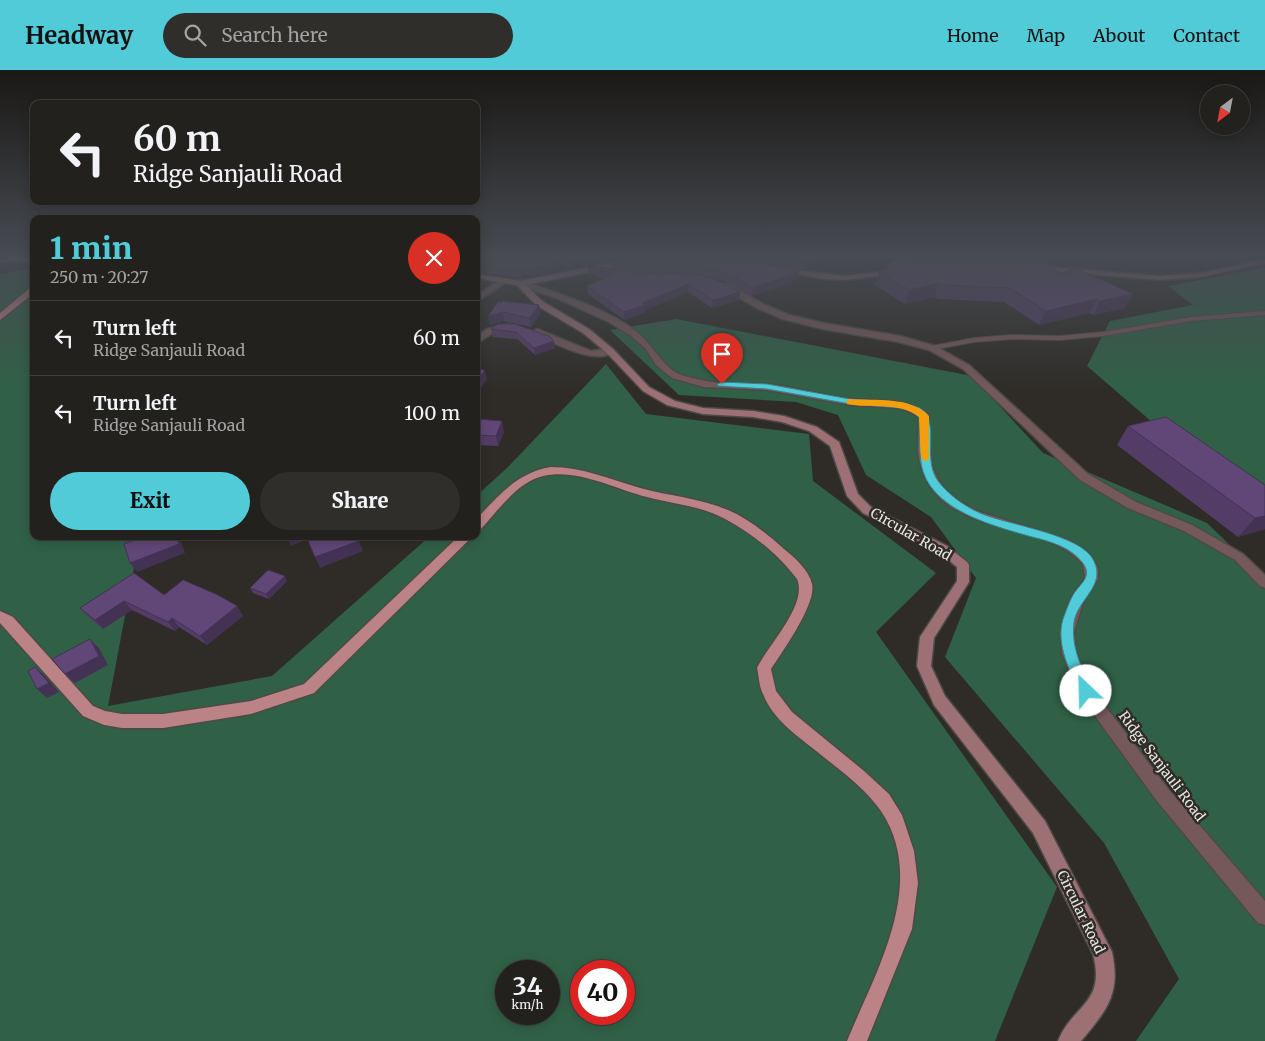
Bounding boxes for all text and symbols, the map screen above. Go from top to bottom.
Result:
search box [163,13,513,58]
text: Headway [25,20,133,51]
icon: search [181,21,209,49]
text: Search here [221,23,328,47]
text: Home [947,24,999,47]
text: Map [1027,24,1065,47]
text: About [1093,24,1145,47]
text: Contact [1173,24,1240,47]
north arrow [1200,85,1250,135]
map controls [1200,85,1250,135]
text: 60 m [133,117,221,161]
icon: left [50,120,115,185]
text: Ridge Sanjauli Road [133,160,342,188]
text: 1 min [50,229,132,267]
button: close [408,232,460,284]
text: 250 m · 20:27 [50,267,148,287]
text: Turn left [93,316,177,340]
icon: left [50,324,78,352]
text: 60 m [413,326,460,350]
pin [701,333,743,384]
text: Ridge Sanjauli Road [93,340,245,360]
icon: arrive [708,340,736,368]
text: Turn left [93,391,177,415]
icon: left [50,399,78,427]
text: 100 m [404,401,460,425]
text: Ridge Sanjauli Road [93,415,245,435]
button: Exit [50,472,250,530]
button: Share [260,472,460,530]
street label: Circular Road [867,504,955,565]
position arrow [1059,664,1111,716]
street label: Ridge Sanjauli Road [1115,707,1210,825]
street label: Circular Road [1053,867,1109,957]
speed limit sign: 40 [570,960,635,1025]
text: 34 [513,970,542,1002]
text: km/h [512,997,543,1012]

